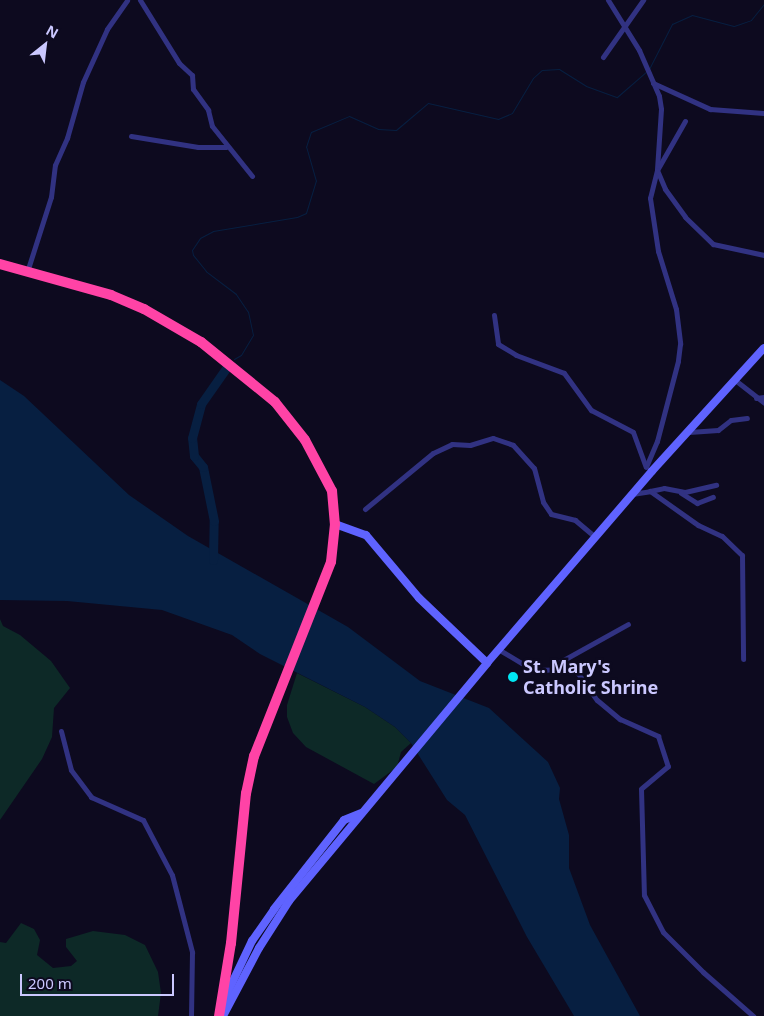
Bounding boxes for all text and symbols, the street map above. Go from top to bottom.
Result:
north arrow [20,20,70,70]
text: N [43,20,62,43]
place label: St. Mary's Catholic Shrine [523,656,658,699]
marker: St. Mary's Catholic Shrine [507,671,519,683]
scale bar [22,964,176,996]
text: 200 m [28,973,72,993]

